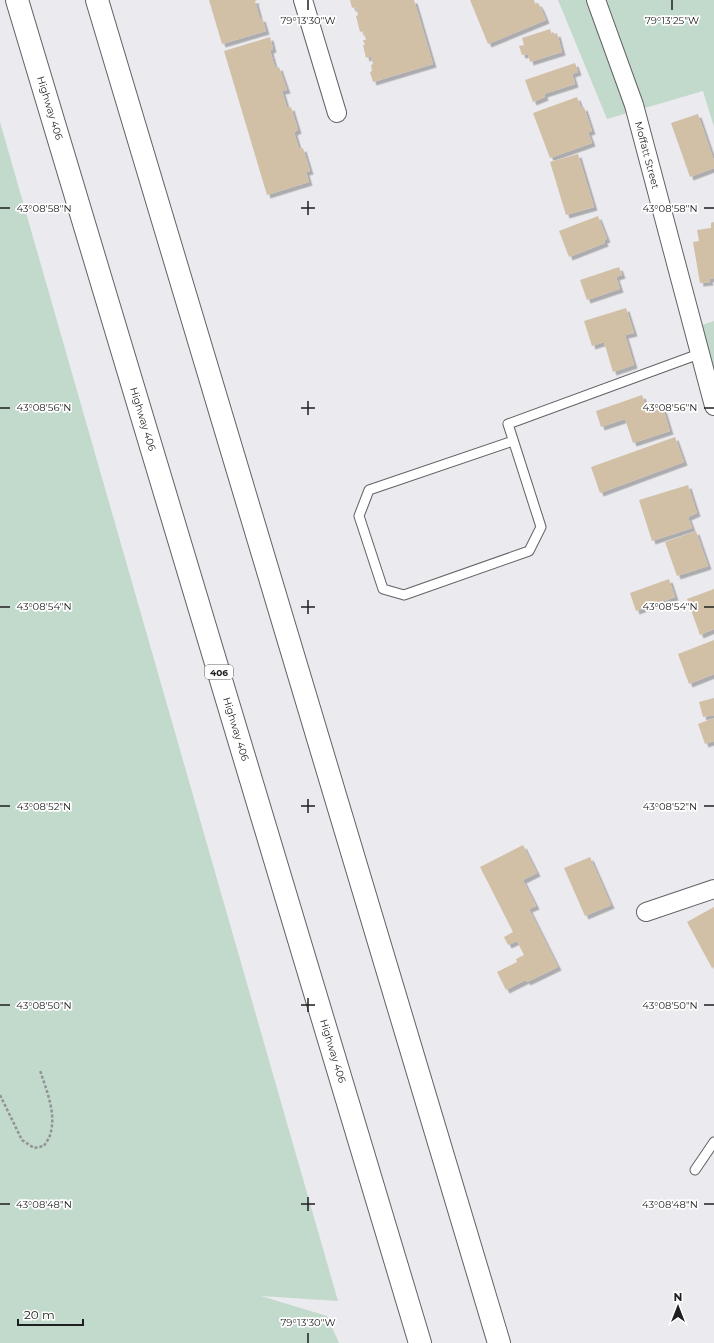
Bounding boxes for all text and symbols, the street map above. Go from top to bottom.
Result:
text: 79°13'30"W [280,14,336,27]
text: 79°13'25"W [645,14,699,27]
street label: Highway 406 [34,75,66,141]
street label: Moffatt Street [632,120,662,190]
text: 43°08'58"N [16,202,72,215]
text: 43°08'58"N [642,202,698,215]
street label: Highway 406 [127,386,159,452]
text: 43°08'56"N [17,401,71,414]
text: 43°08'56"N [643,401,697,414]
text: 43°08'54"N [16,600,72,613]
text: 43°08'54"N [642,600,698,613]
road number: 406 [205,665,233,679]
street label: Highway 406 [220,696,252,762]
text: 43°08'52"N [17,800,71,813]
text: 43°08'52"N [643,800,697,813]
text: 43°08'50"N [16,999,72,1012]
text: 43°08'50"N [642,999,698,1012]
street label: Highway 406 [317,1018,349,1084]
text: 43°08'48"N [16,1198,72,1211]
text: 43°08'48"N [642,1198,698,1211]
north arrow [658,1287,698,1327]
text: N [674,1290,682,1304]
scale bar [18,1301,83,1327]
text: 20 m [24,1307,55,1322]
text: 79°13'30"W [280,1316,336,1329]

